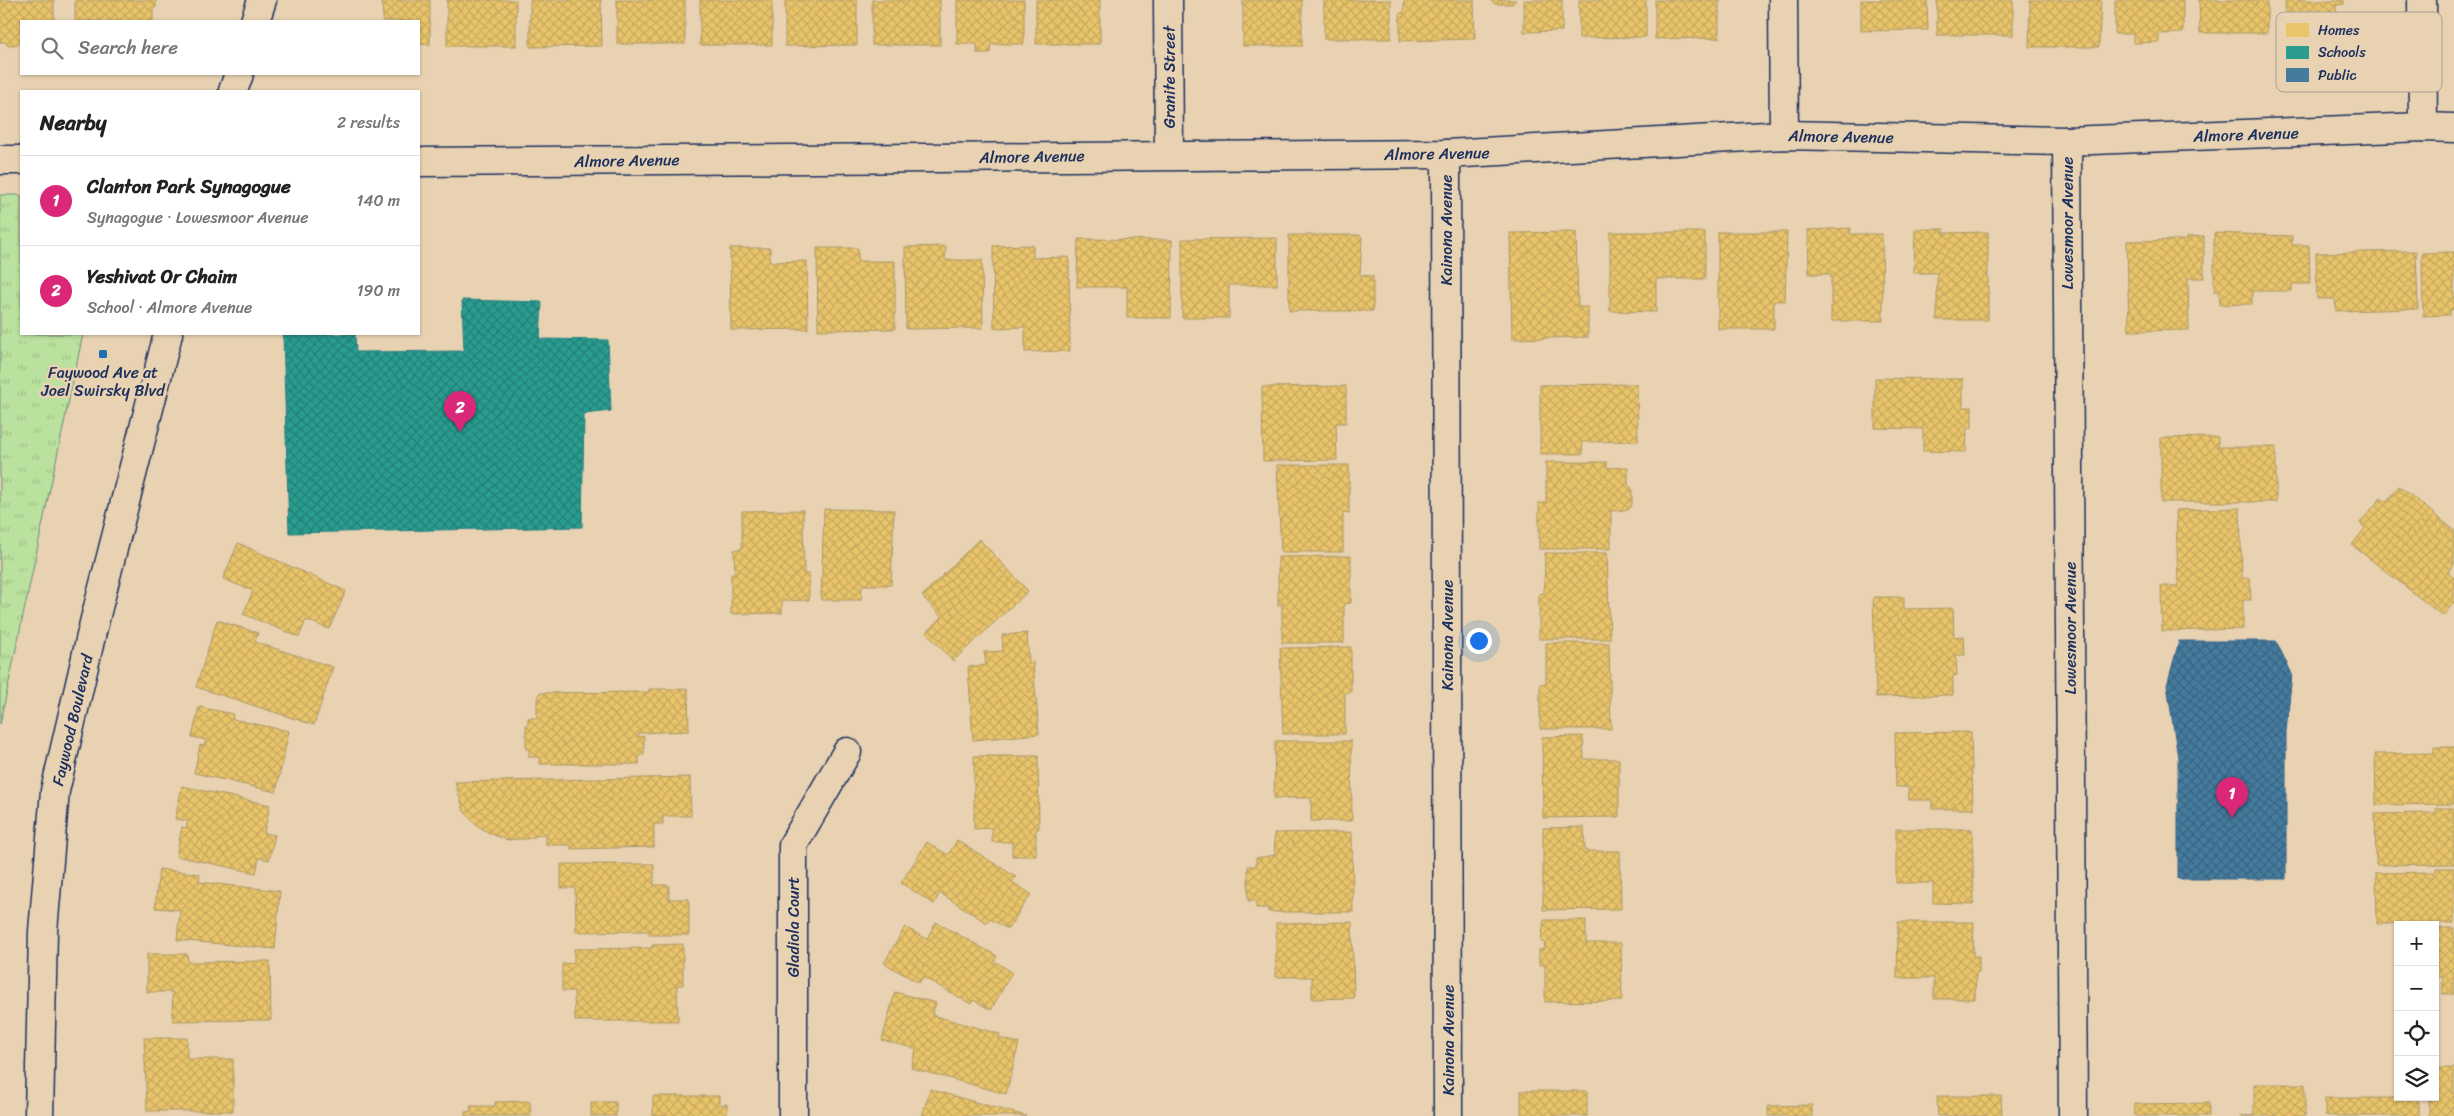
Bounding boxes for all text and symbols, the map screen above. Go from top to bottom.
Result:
legend [2276,12,2442,92]
text: Homes [2318,18,2360,43]
search box [20,20,420,75]
street label: Granite Street [1155,25,1184,128]
text: Search here [78,31,178,64]
icon: search [38,34,66,62]
text: Schools [2318,40,2366,65]
text: Public [2318,63,2357,88]
text: Nearby [40,104,106,142]
text: 2 results [337,108,400,137]
street label: Almore Avenue [2192,118,2299,151]
street label: Almore Avenue [1787,121,1894,152]
street label: Almore Avenue [1383,138,1490,169]
street label: Almore Avenue [978,141,1085,172]
street label: Almore Avenue [573,145,680,176]
street label: Lowesmoor Avenue [2053,157,2082,289]
text: Clanton Park Synagogue [87,170,291,203]
street label: Kainona Avenue [1432,174,1461,286]
text: 1 [53,186,59,215]
text: 140 m [357,186,400,215]
text: Synagogue · Lowesmoor Avenue [87,203,309,232]
text: Yeshivat Or Chaim [87,260,237,293]
text: 2 [51,276,61,305]
text: 190 m [357,276,400,305]
text: School · Almore Avenue [87,293,252,322]
marker: Faywood Ave at Joel Swirsky Blvd [97,348,109,360]
place label: Faywood Ave at Joel Swirsky Blvd [40,358,166,405]
pin: 2 [444,391,476,432]
street label: Lowesmoor Avenue [2056,562,2085,694]
street label: Kainona Avenue [1433,579,1462,691]
your location [1466,628,1492,654]
street label: Faywood Boulevard [43,650,102,789]
pin: 1 [2216,777,2248,818]
street label: Gladiola Court [779,877,808,977]
map controls [2394,921,2439,1101]
button: + [2394,921,2439,966]
button: − [2394,966,2439,1011]
street label: Kainona Avenue [1434,984,1463,1096]
button: locate [2394,1011,2439,1056]
button: layers [2394,1056,2439,1101]

